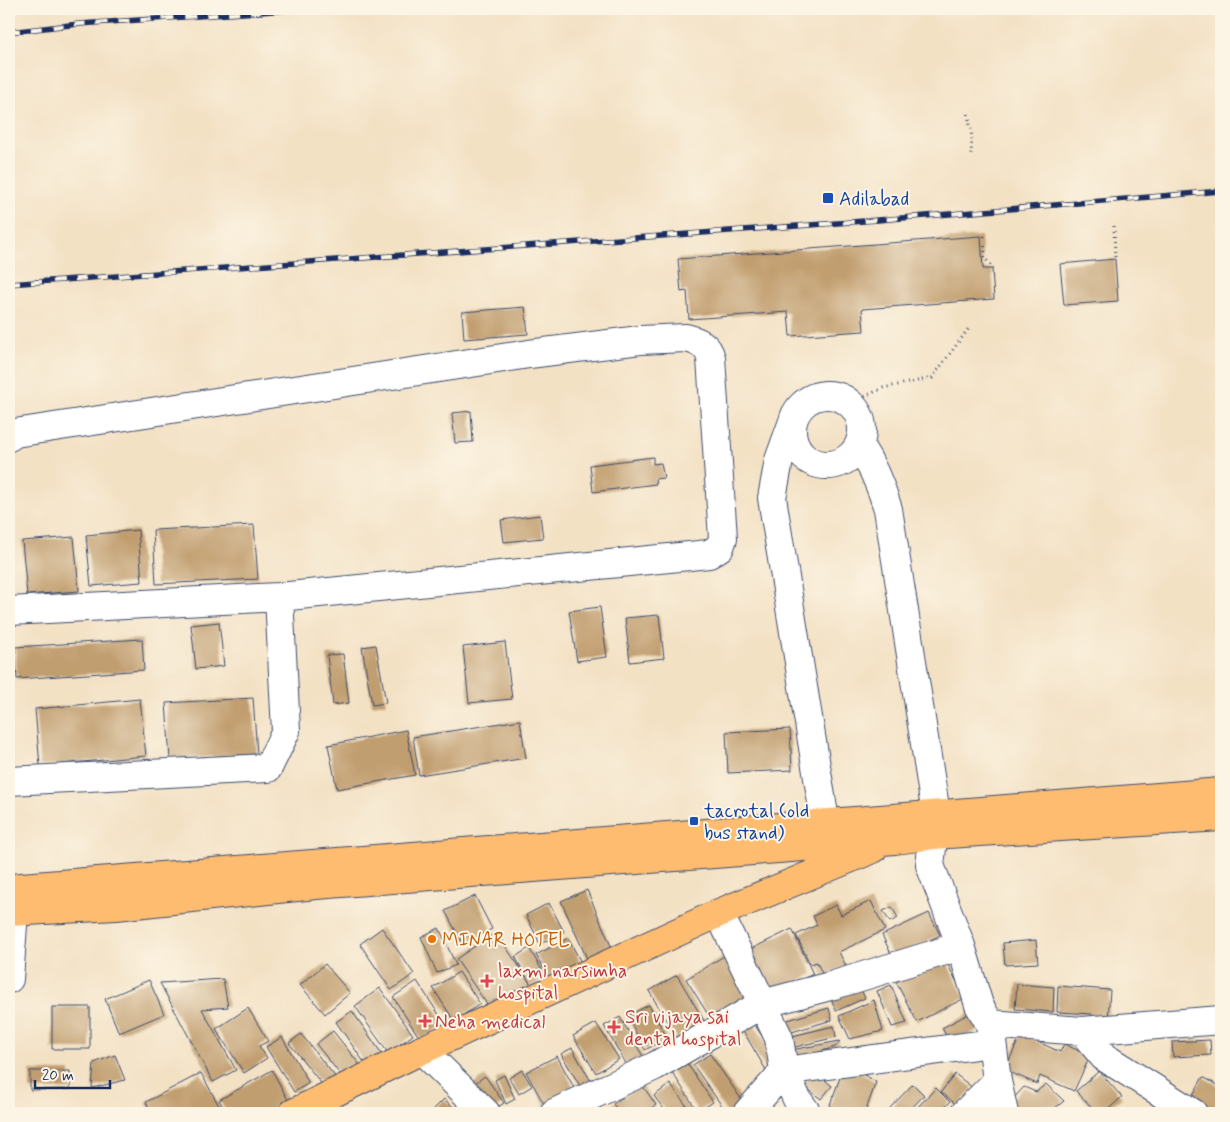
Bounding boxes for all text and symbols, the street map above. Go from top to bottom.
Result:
place label: Adilabad [839,187,909,212]
marker: Adilabad [821,191,835,205]
place label: tacrotal (old bus stand) [703,799,809,846]
marker: tacrotal (old bus stand) [688,815,700,827]
place label: MINAR HOTEL [442,928,570,953]
marker: MINAR HOTEL [426,933,438,945]
place label: laxmi narsimha hospital [498,959,627,1006]
marker: laxmi narsimha hospital [480,974,494,988]
place label: Sri vijaya sai dental hospital [625,1005,742,1052]
place label: Neha medical [435,1010,545,1035]
marker: Neha medical [419,1015,431,1027]
marker: Sri vijaya sai dental hospital [607,1020,621,1034]
scale bar [35,1057,110,1089]
text: 20 m [42,1066,74,1086]

